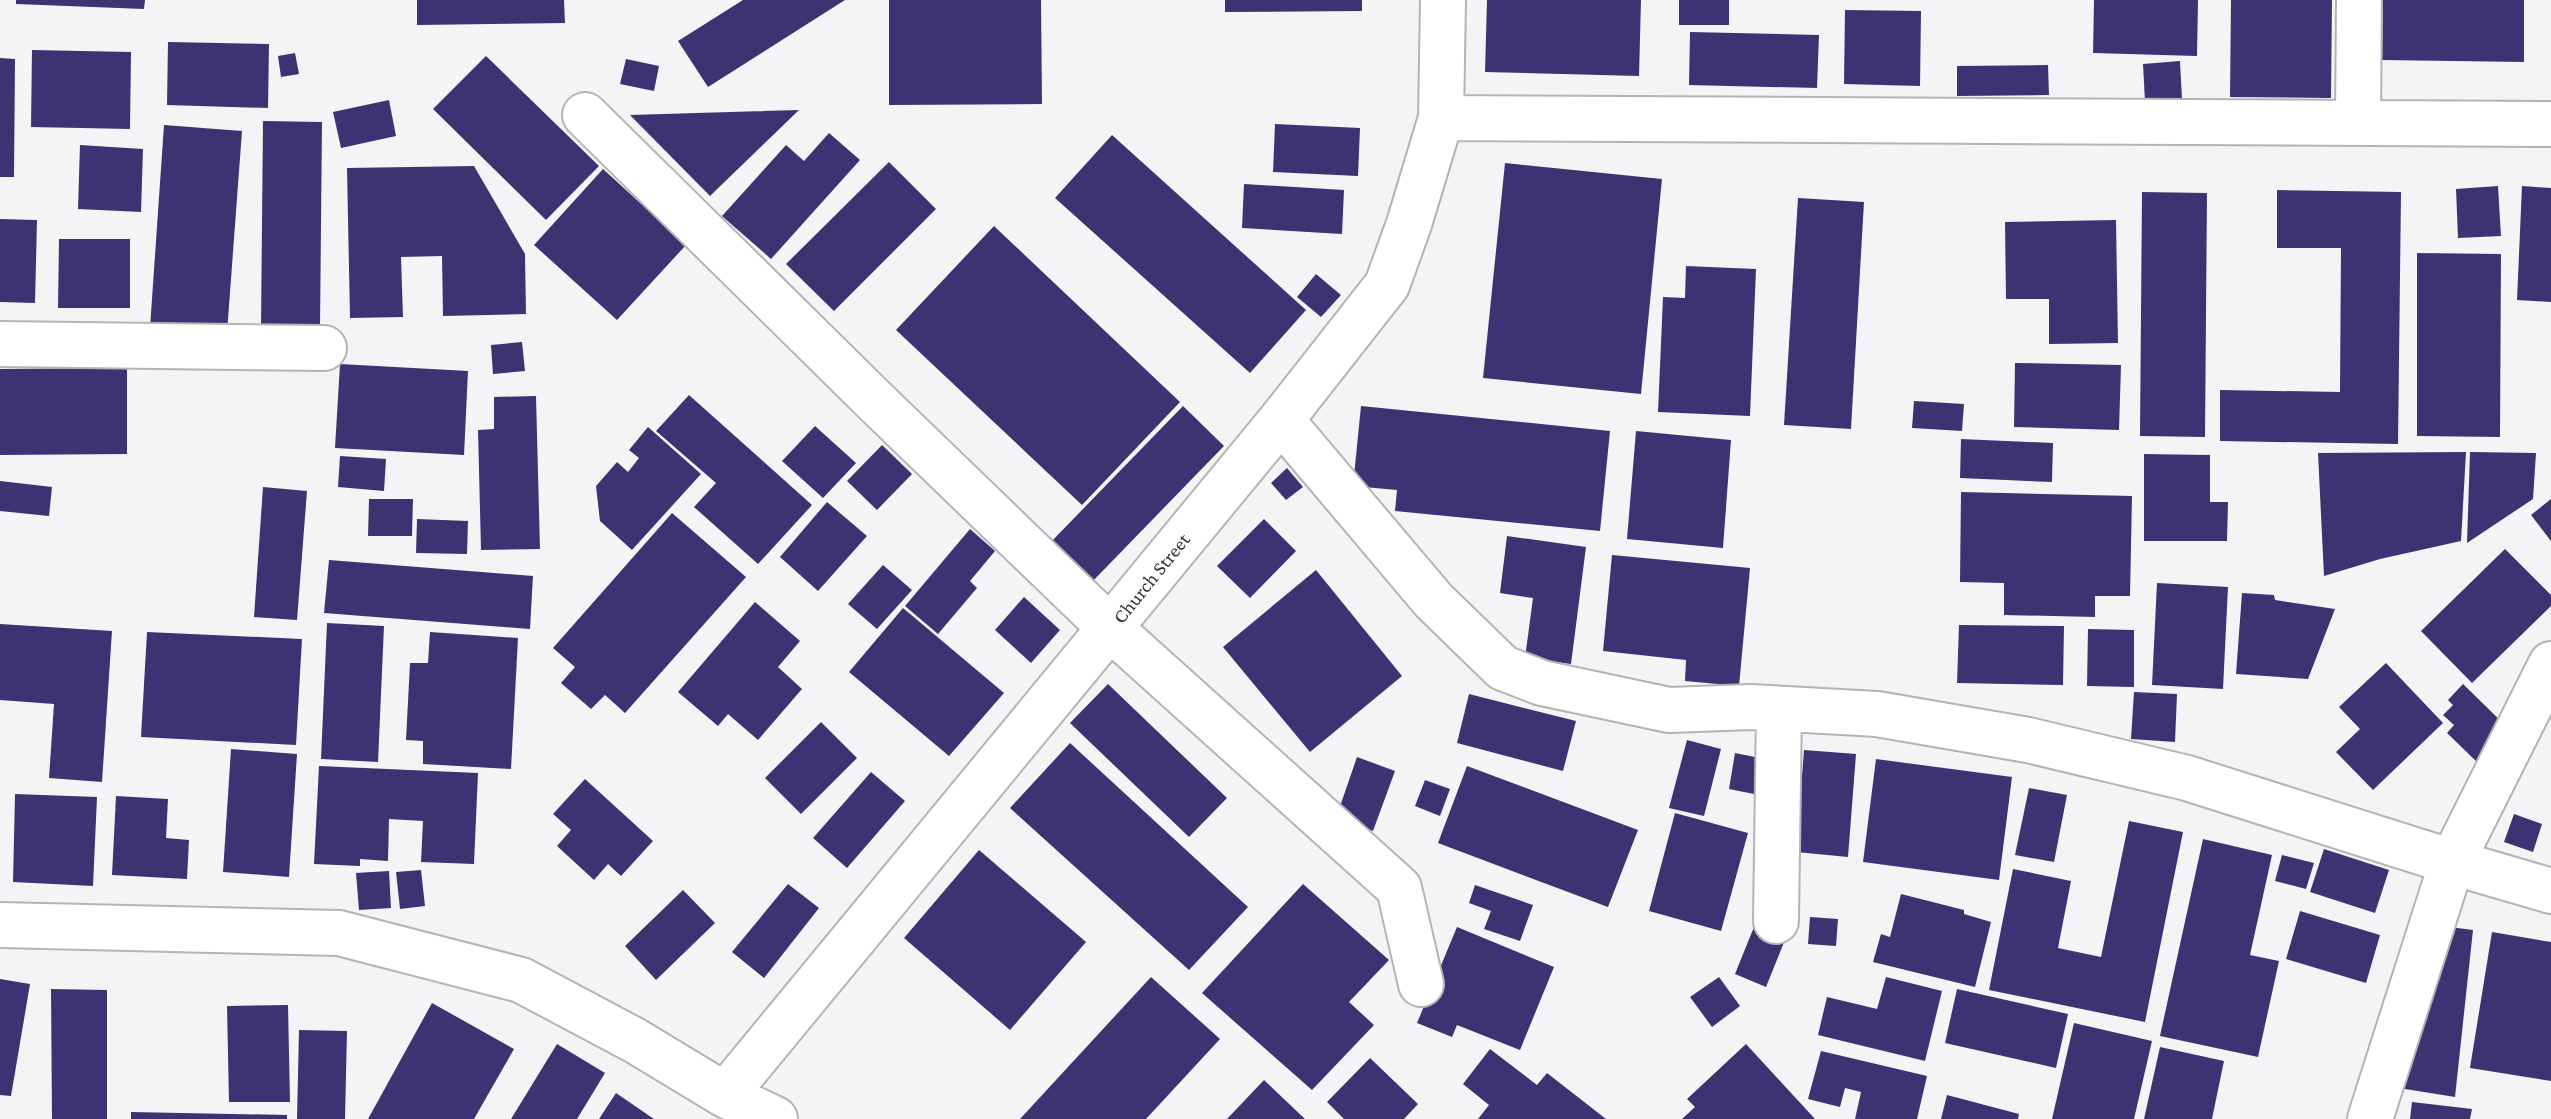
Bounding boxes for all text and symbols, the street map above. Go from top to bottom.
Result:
street label: Church Street [1108,528,1194,627]

